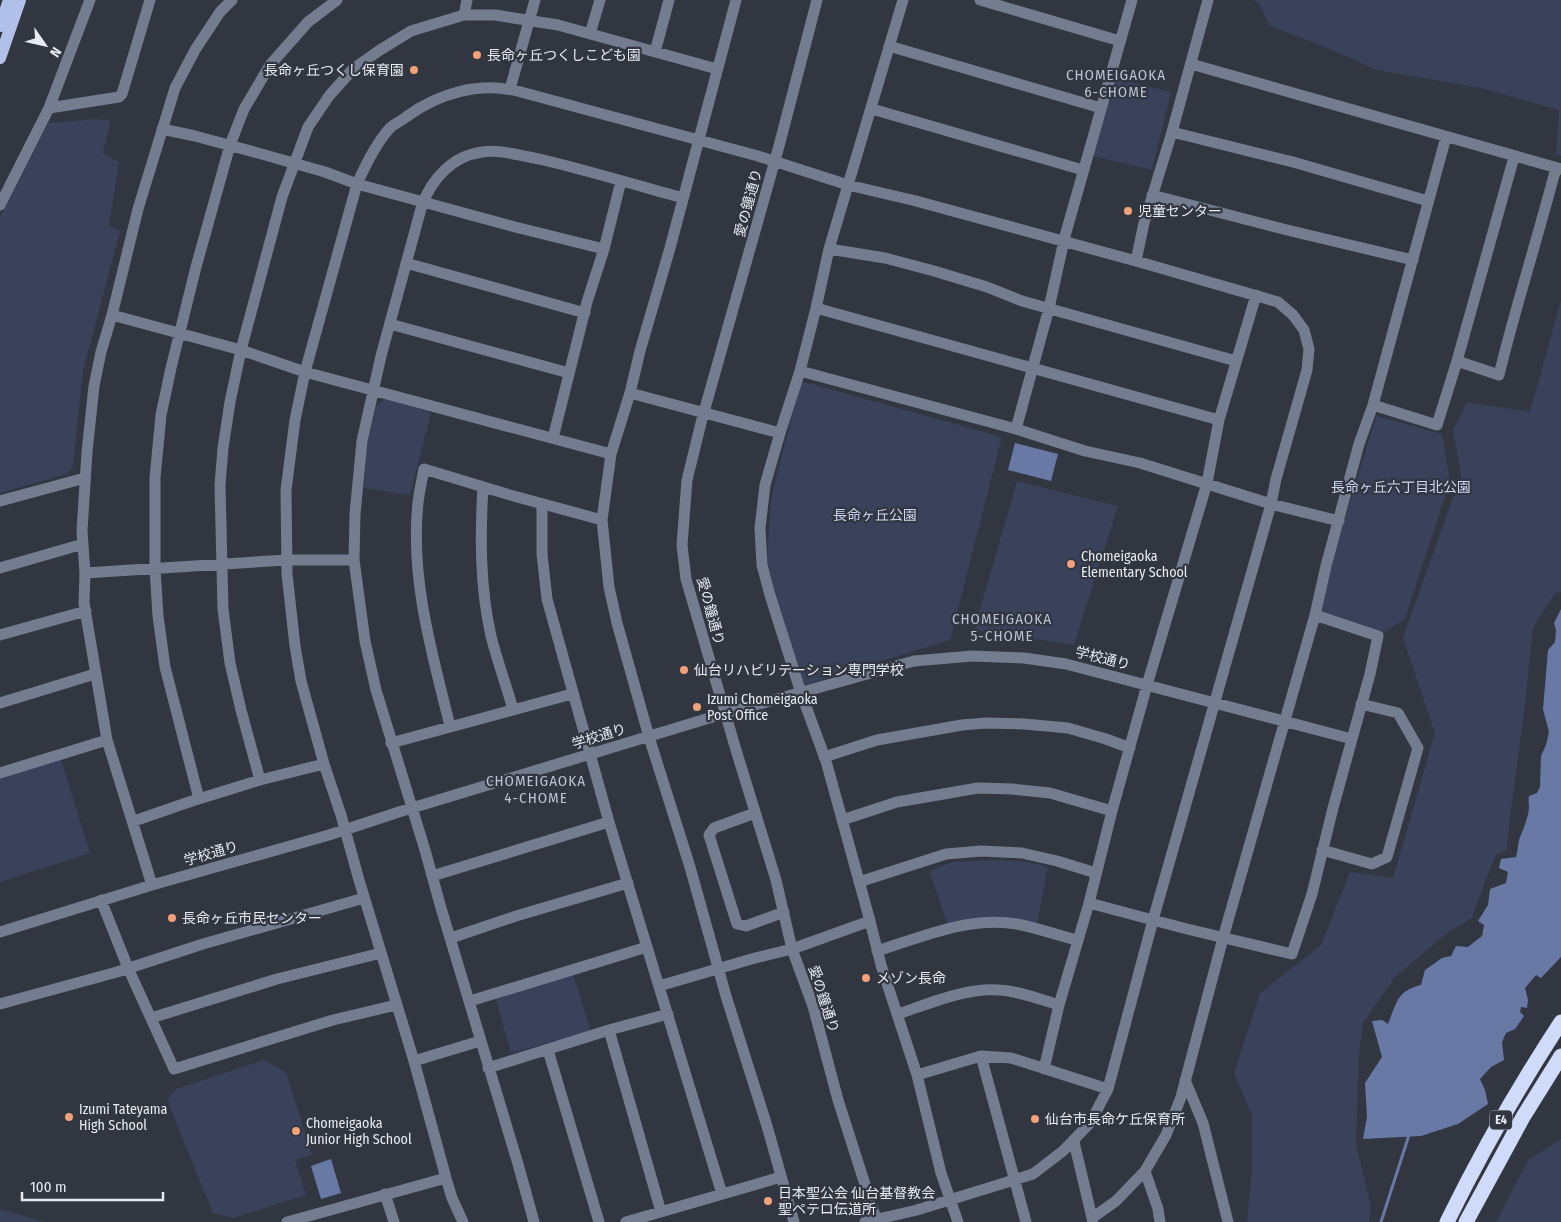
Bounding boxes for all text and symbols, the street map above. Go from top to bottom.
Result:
north arrow [20,20,70,70]
text: N [46,44,65,60]
place label: 長命ヶ丘つくしこども園 [487,47,641,64]
marker: 長命ヶ丘つくしこども園 [471,49,483,61]
place label: 長命ヶ丘つくし保育園 [264,62,404,79]
marker: 長命ヶ丘つくし保育園 [408,64,420,76]
district label: CHOMEIGAOKA 6-CHOME [1066,66,1166,101]
street label: 愛の鐘通り [731,167,766,239]
place label: 児童センター [1138,203,1222,220]
marker: 児童センター [1122,205,1134,217]
park label: 長命ヶ丘六丁目北公園 [1331,479,1471,496]
park label: 長命ヶ丘公園 [833,507,917,524]
place label: Chomeigaoka Elementary School [1081,548,1188,581]
marker: Chomeigaoka Elementary School [1065,558,1077,570]
street label: 愛の鐘通り [693,575,728,647]
district label: CHOMEIGAOKA 5-CHOME [952,610,1052,645]
street label: 学校通り [1074,643,1132,674]
place label: 仙台リハビリテーション専門学校 [694,662,904,679]
marker: 仙台リハビリテーション専門学校 [678,664,690,676]
place label: Izumi Chomeigaoka Post Office [707,691,818,724]
marker: Izumi Chomeigaoka Post Office [691,701,703,713]
street label: 学校通り [570,720,628,753]
district label: CHOMEIGAOKA 4-CHOME [486,772,586,807]
street label: 学校通り [182,838,240,869]
place label: 長命ヶ丘市民センター [182,910,322,927]
marker: 長命ヶ丘市民センター [166,912,178,924]
street label: 愛の鐘通り [805,963,842,1035]
place label: メゾン長命 [876,970,946,987]
marker: メゾン長命 [860,972,872,984]
place label: Izumi Tateyama High School [79,1101,168,1134]
road number: E4 [1490,1110,1512,1130]
marker: Izumi Tateyama High School [63,1111,75,1123]
place label: 仙台市長命ケ丘保育所 [1045,1111,1185,1128]
marker: 仙台市長命ケ丘保育所 [1029,1113,1041,1125]
place label: Chomeigaoka Junior High School [306,1115,412,1148]
marker: Chomeigaoka Junior High School [290,1125,302,1137]
scale bar [22,1170,164,1202]
text: 100 m [30,1178,67,1196]
place label: 日本聖公会 仙台基督教会 聖ペテロ伝道所 [778,1185,935,1218]
marker: 日本聖公会 仙台基督教会 聖ペテロ伝道所 [762,1195,774,1207]

